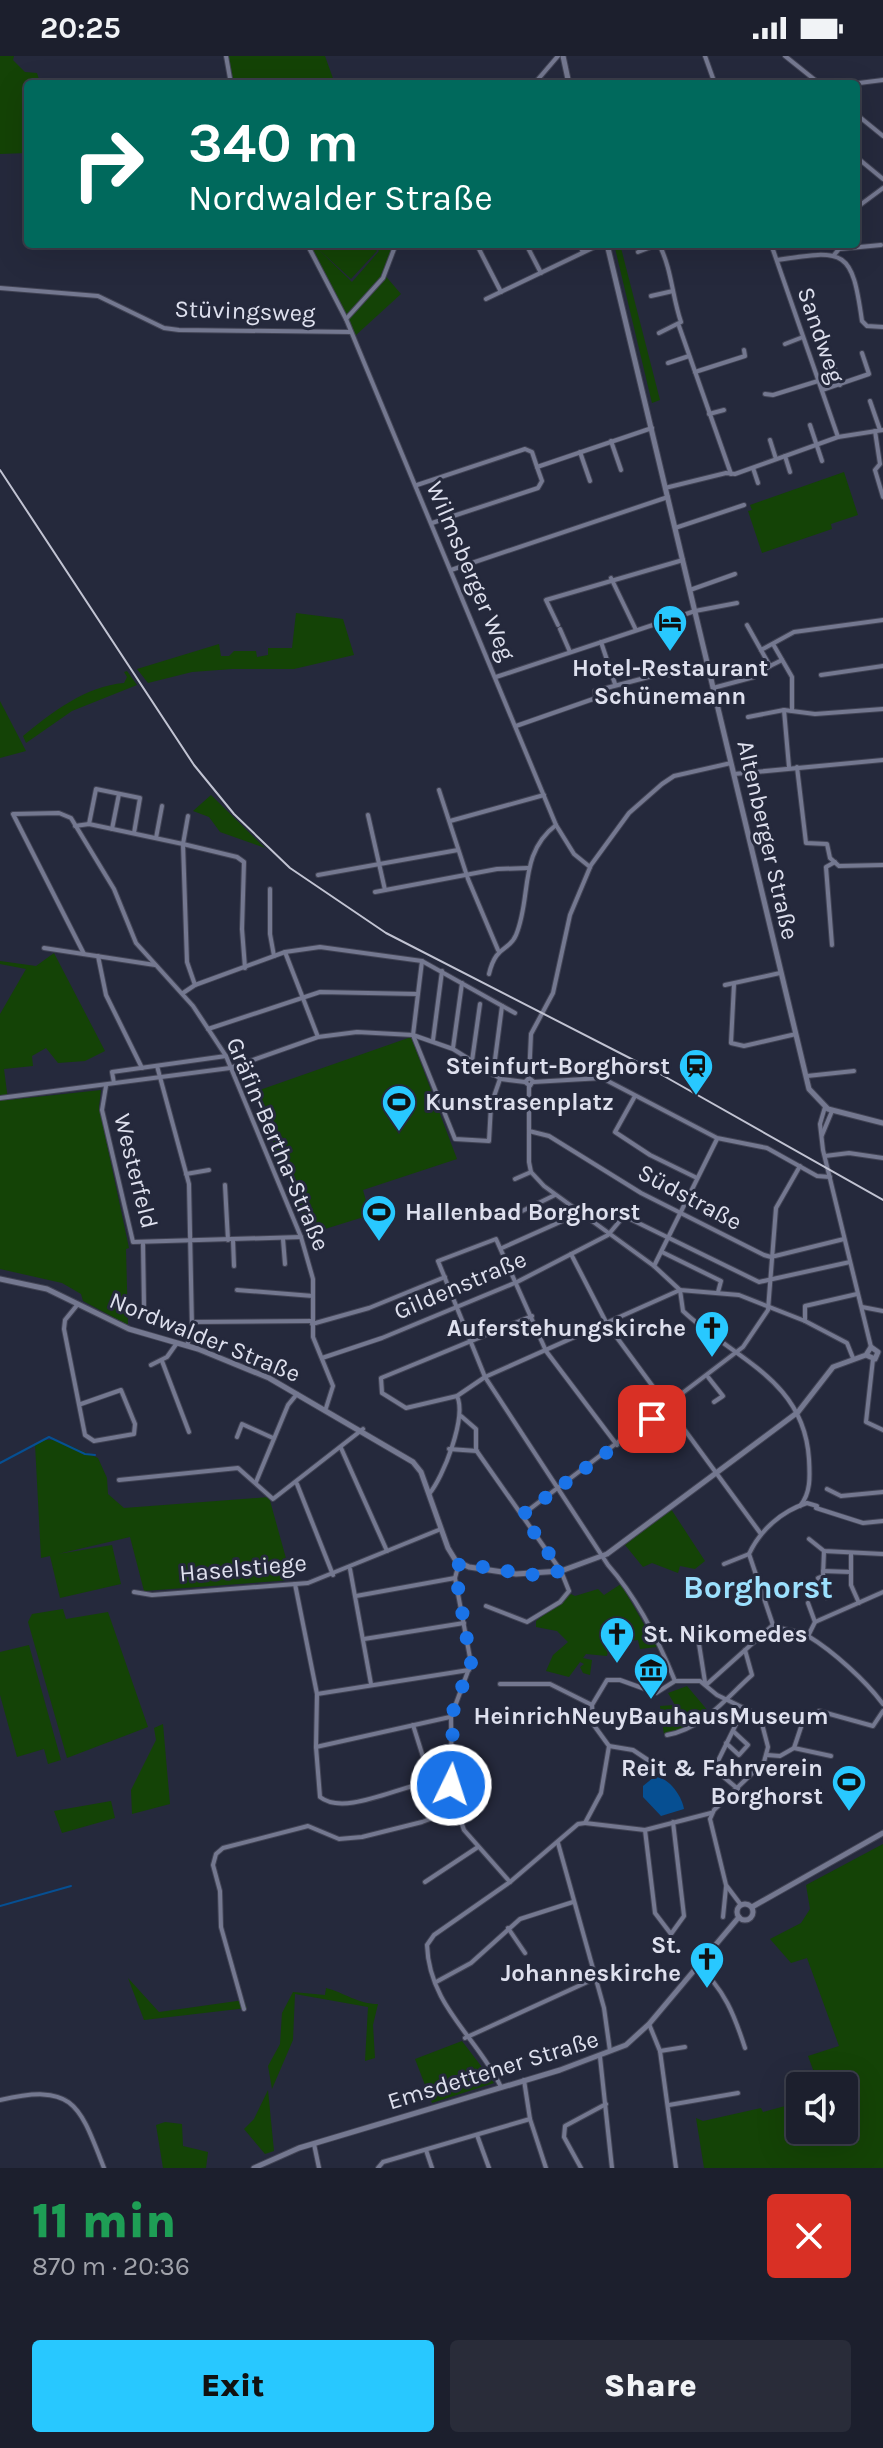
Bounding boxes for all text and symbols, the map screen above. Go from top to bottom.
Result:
text: 20:25 [40,10,121,46]
text: 340 m [188,110,359,175]
icon: right [56,112,160,216]
text: Nordwalder Straße [188,177,493,219]
street label: Sandweg [792,283,851,387]
street label: Stüvingsweg [174,295,316,327]
street label: Wilmsberger Weg [421,477,522,665]
hotel icon: Hotel-Restaurant Schünemann [651,603,689,653]
place label: Hotel-Restaurant Schünemann [572,654,768,710]
street label: Altenberger Straße [731,738,805,942]
street label: Gräfin-Bertha-Straße [220,1033,336,1255]
station icon: Steinfurt-Borghorst [677,1047,715,1097]
place label: Steinfurt-Borghorst [446,1052,670,1080]
sports icon: Kunstrasenplatz [380,1083,418,1133]
place label: Kunstrasenplatz [425,1088,614,1116]
street label: Westerfeld [108,1111,164,1231]
street label: Südstraße [633,1158,747,1236]
sports icon: Hallenbad Borghorst [360,1193,398,1243]
place label: Hallenbad Borghorst [405,1198,640,1226]
street label: Gildenstraße [390,1245,530,1325]
street label: Nordwalder Straße [106,1286,304,1388]
church icon: Auferstehungskirche [693,1309,731,1359]
place label: Auferstehungskirche [447,1314,686,1342]
pin [618,1385,686,1453]
icon: arrive [630,1397,674,1441]
street label: Haselstiege [178,1548,308,1588]
district label: Borghorst [683,1569,833,1606]
church icon: St. Nikomedes [598,1615,636,1665]
place label: St. Nikomedes [643,1620,807,1648]
museum icon: HeinrichNeuyBauhausMuseum [632,1651,670,1701]
place label: HeinrichNeuyBauhausMuseum [473,1702,829,1730]
position arrow [409,1743,493,1827]
place label: Reit & Fahrverein Borghorst [621,1754,823,1810]
sports icon: Reit & Fahrverein Borghorst [830,1763,868,1813]
place label: St. Johanneskirche [501,1931,681,1987]
church icon: St. Johanneskirche [688,1940,726,1990]
street label: Emsdettener Straße [384,2025,602,2115]
map controls [786,2072,858,2144]
button: sound [786,2072,858,2144]
text: 11 min [32,2193,176,2249]
button: close [767,2194,851,2278]
text: 870 m · 20:36 [32,2251,190,2282]
button: Exit [32,2340,434,2432]
button: Share [450,2340,851,2432]

